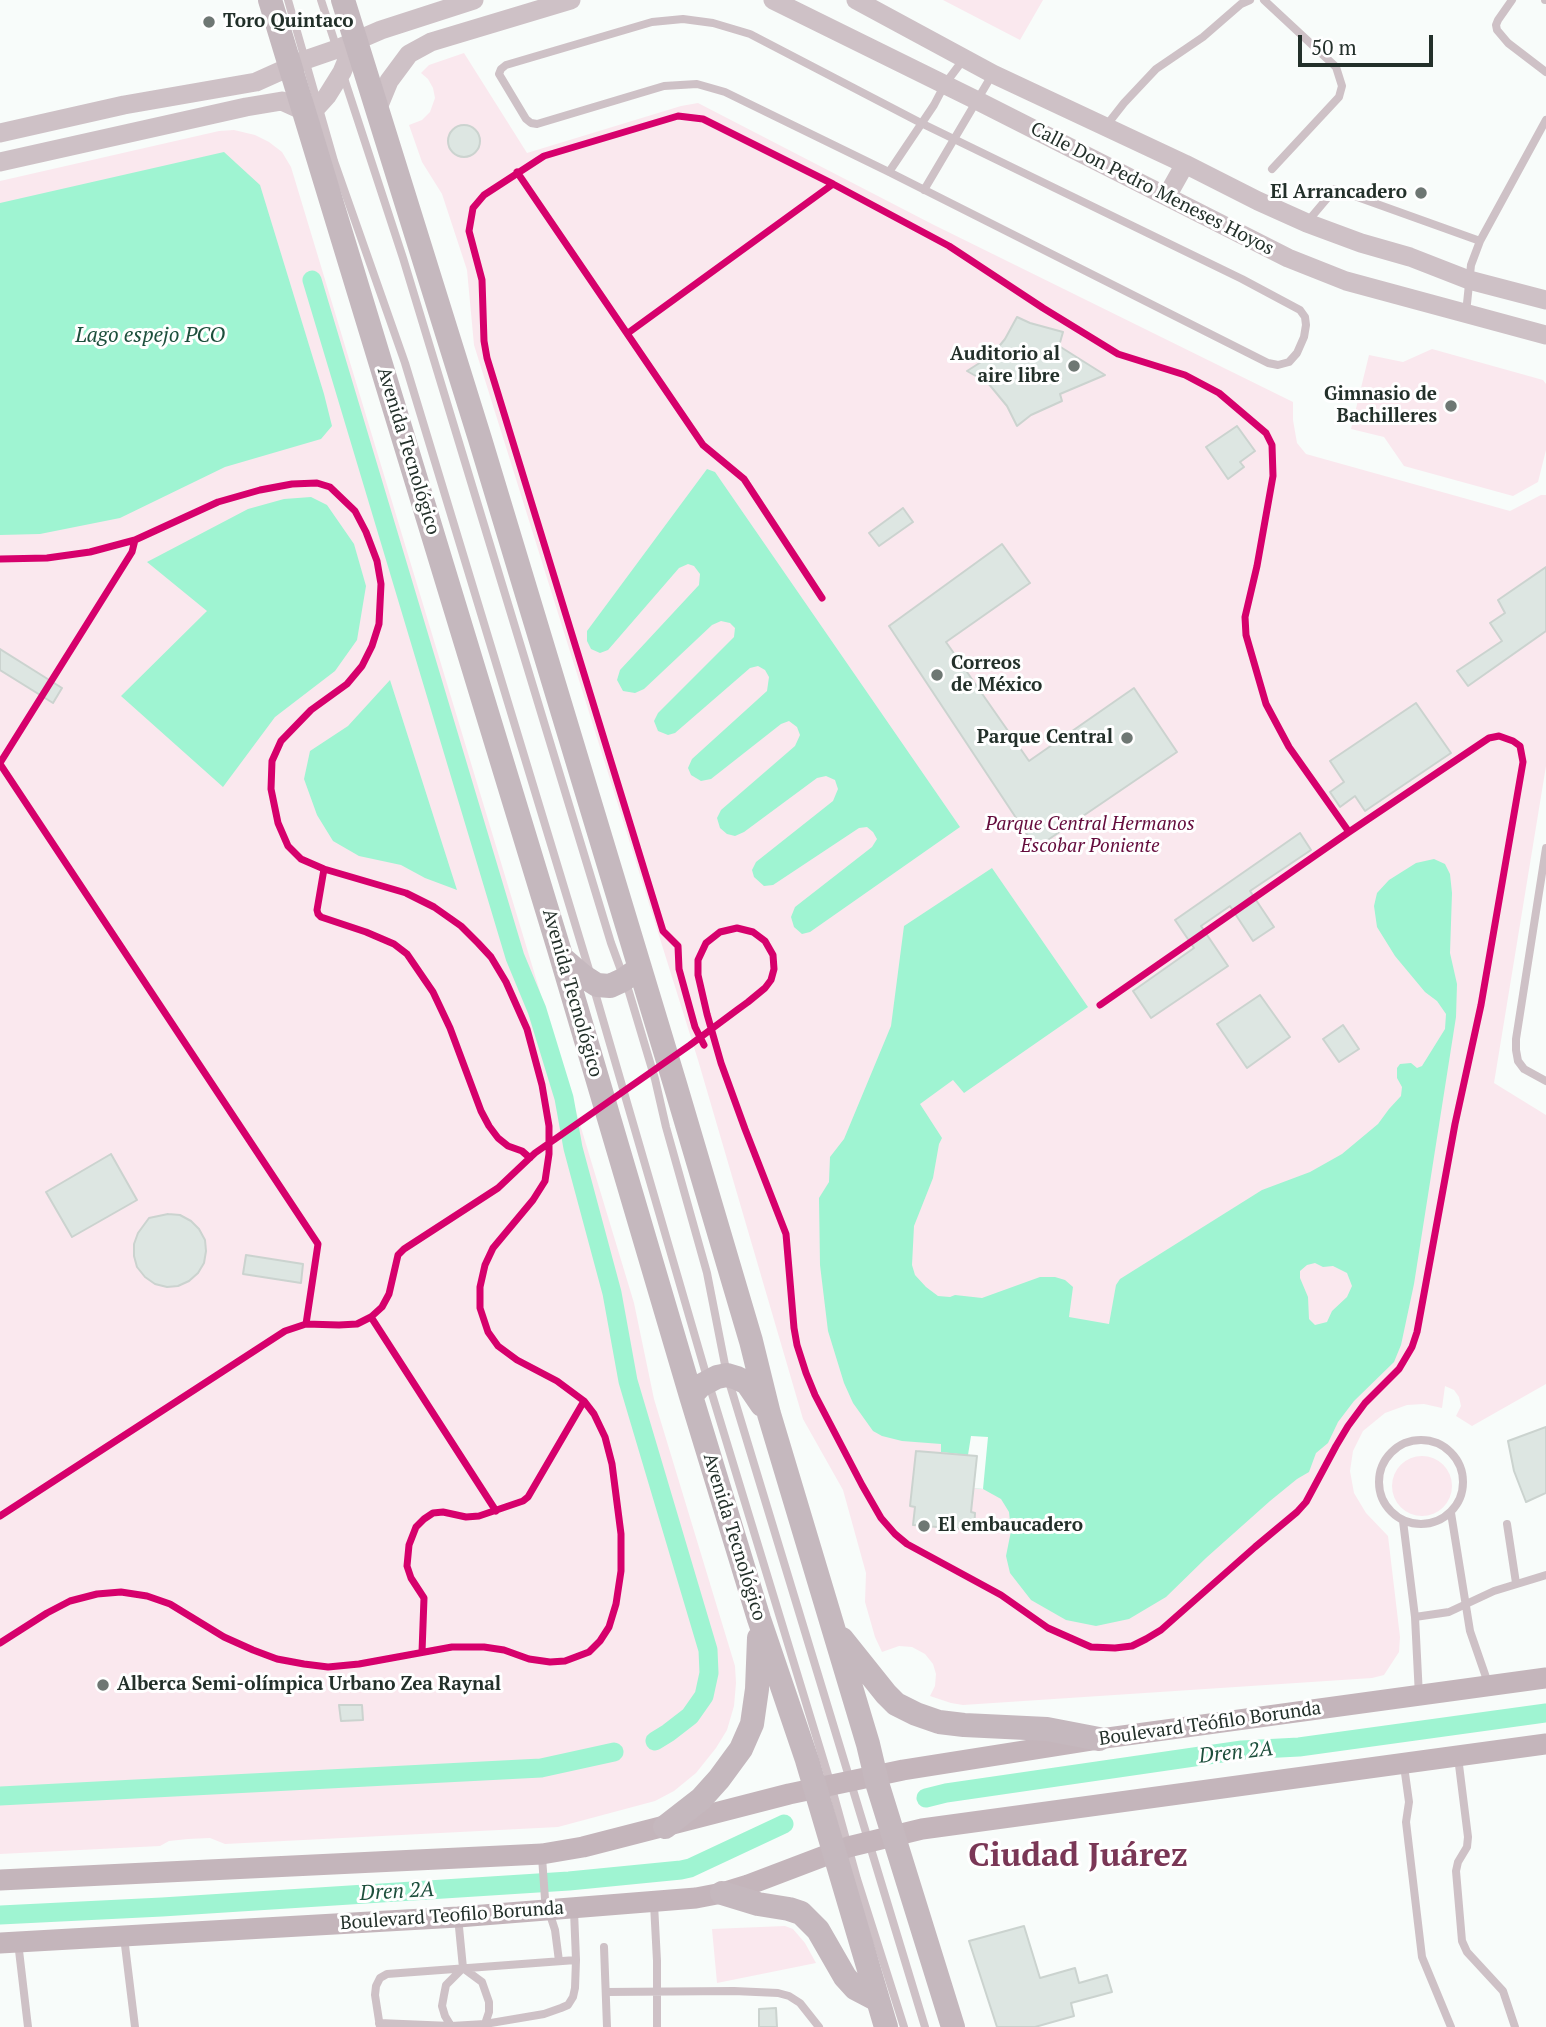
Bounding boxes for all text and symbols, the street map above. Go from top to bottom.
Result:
place label: Toro Quintaco [223,11,354,33]
marker: Toro Quintaco [201,14,217,30]
scale bar [1301,21,1436,65]
text: 50 m [1311,33,1357,61]
street label: Calle Don Pedro Meneses Hoyos [1027,118,1277,260]
place label: El Arrancadero [1270,182,1407,204]
marker: El Arrancadero [1413,185,1429,201]
water label: Lago espejo PCO [75,323,225,349]
place label: Auditorio al aire libre [950,344,1060,388]
marker: Auditorio al aire libre [1066,358,1082,374]
street label: Avenida Tecnológico [372,364,444,538]
place label: Gimnasio de Bachilleres [1324,384,1437,428]
marker: Gimnasio de Bachilleres [1443,398,1459,414]
place label: Correos de México [951,653,1042,697]
marker: Correos de México [929,667,945,683]
place label: Parque Central [977,727,1113,749]
marker: Parque Central [1119,730,1135,746]
park label: Parque Central Hermanos Escobar Poniente [985,814,1195,858]
street label: Avenida Tecnológico [537,906,607,1080]
street label: Avenida Tecnológico [698,1450,770,1624]
place label: El embaucadero [938,1515,1083,1537]
marker: El embaucadero [916,1518,932,1534]
place label: Alberca Semi-olímpica Urbano Zea Raynal [117,1674,501,1696]
marker: Alberca Semi-olímpica Urbano Zea Raynal [95,1677,111,1693]
street label: Boulevard Teófilo Borunda [1097,1697,1323,1751]
water label: Dren 2A [1198,1737,1274,1769]
district label: Ciudad Juárez [968,1837,1188,1877]
water label: Dren 2A [359,1877,435,1907]
street label: Boulevard Teofilo Borunda [339,1897,565,1935]

